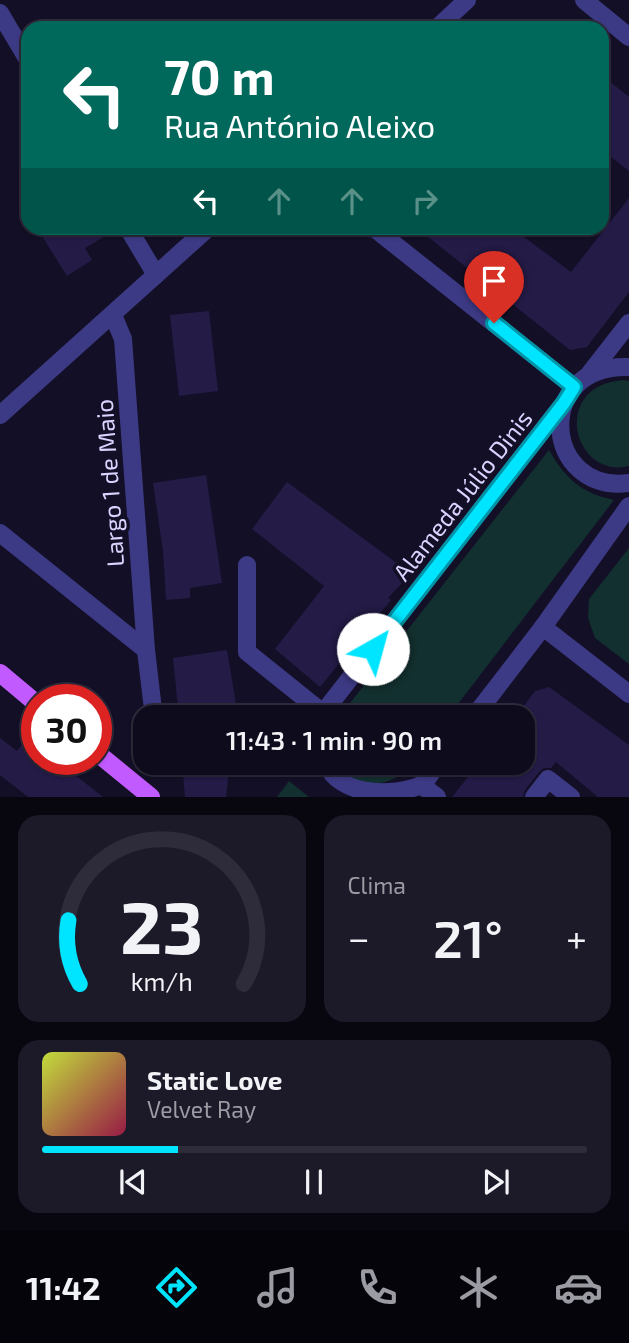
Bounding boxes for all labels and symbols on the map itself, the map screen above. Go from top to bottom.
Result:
pin [464,251,524,323]
street label: Largo 1 de Maio [89,398,129,568]
street label: Alameda Júlio Dinis [386,404,538,586]
position arrow [336,612,410,686]
speed limit sign: 30 [21,684,112,775]

